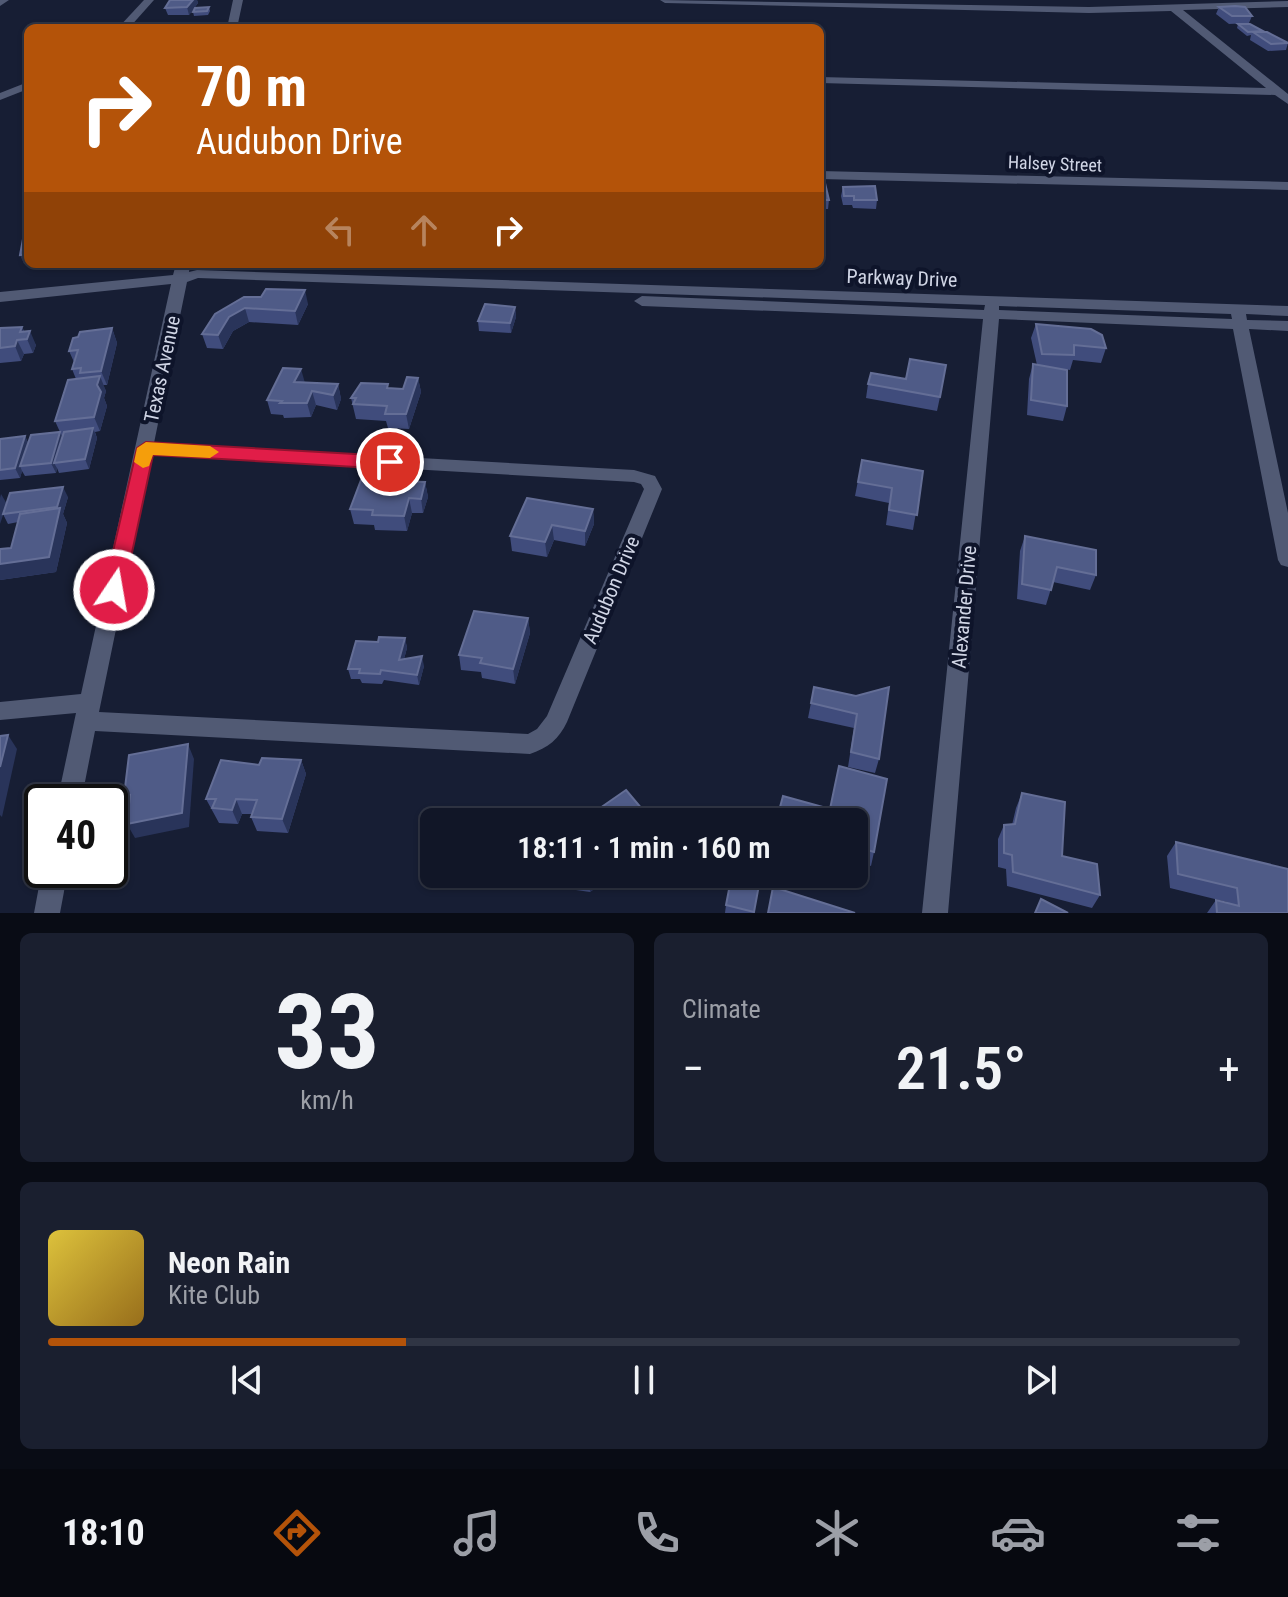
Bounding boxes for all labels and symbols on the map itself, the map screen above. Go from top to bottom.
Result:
street label: Halsey Street [1008,151,1102,176]
street label: Parkway Drive [846,264,958,292]
street label: Texas Avenue [139,313,185,425]
pin [356,428,424,496]
street label: Audubon Drive [578,532,644,648]
street label: Alexander Drive [947,544,981,670]
position arrow [72,548,156,632]
speed limit sign: 40 [24,784,128,888]

